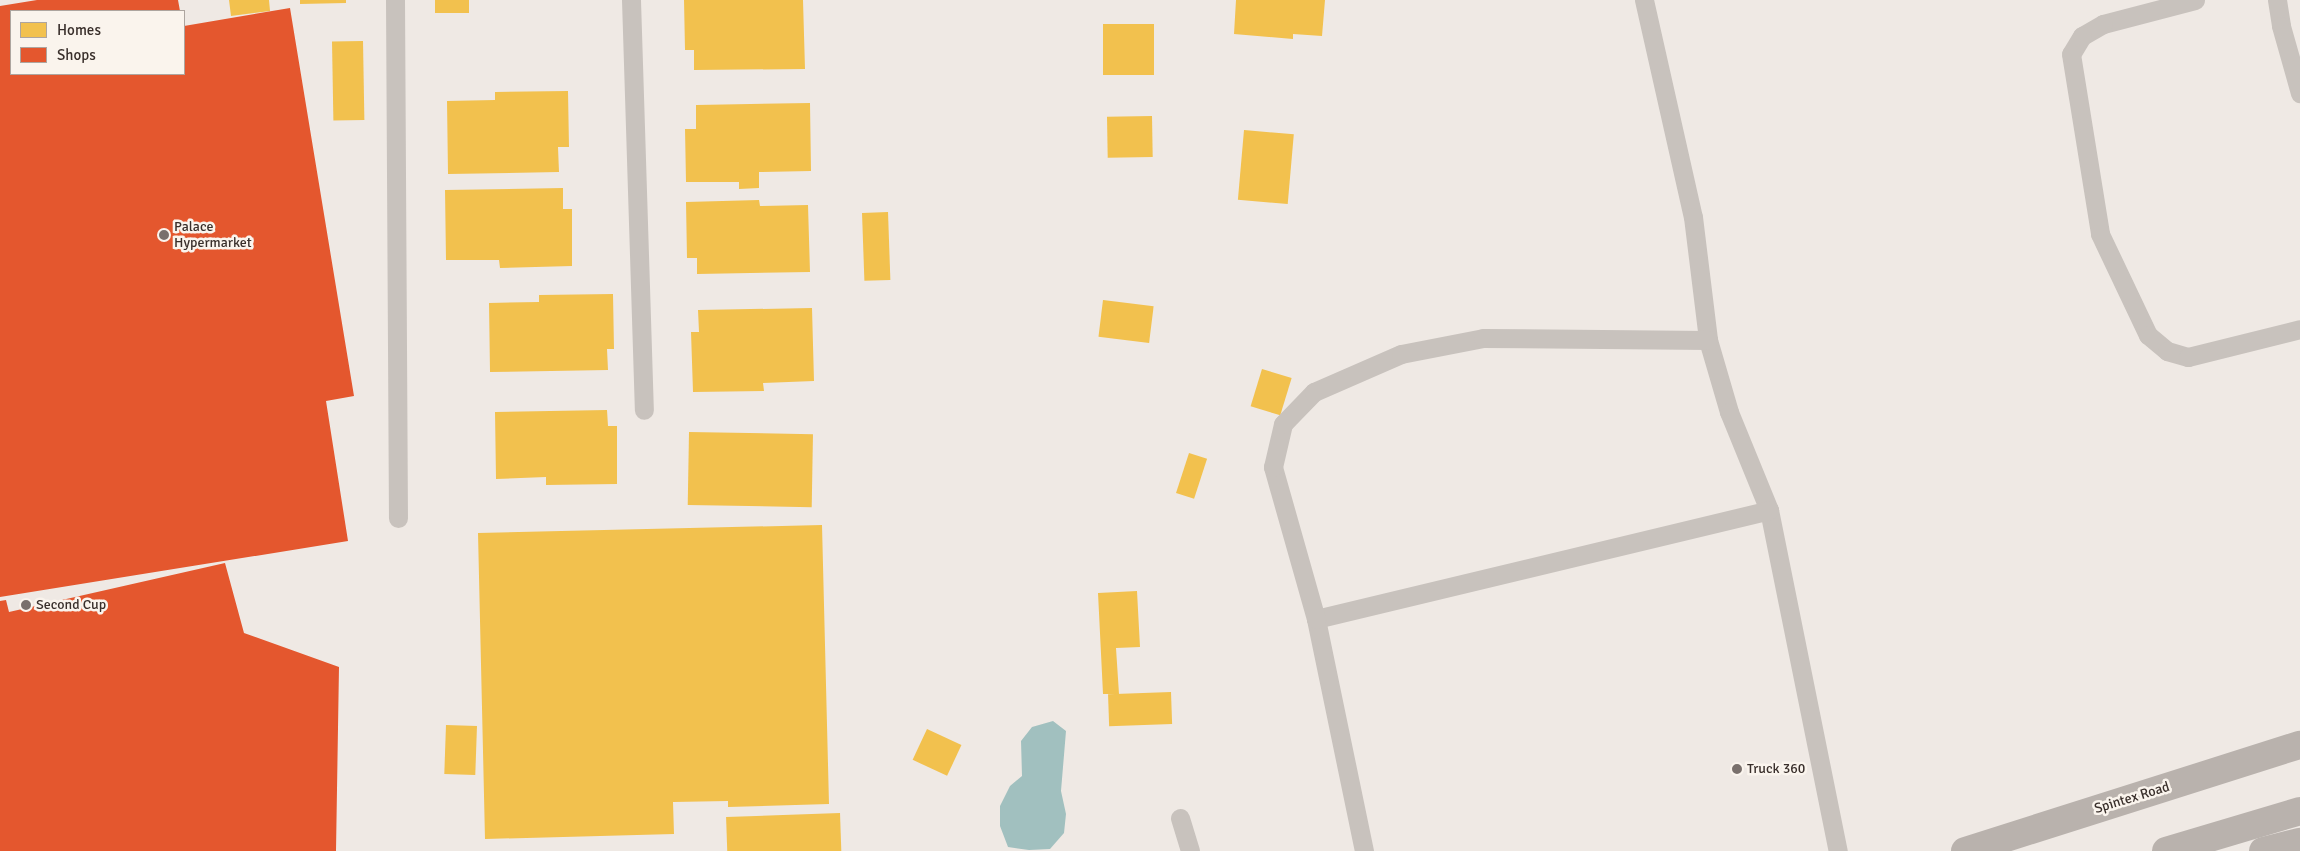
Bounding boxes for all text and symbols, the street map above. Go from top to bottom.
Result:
legend [10,10,185,75]
text: Homes [57,21,101,39]
text: Shops [57,46,96,64]
place label: Palace Hypermarket [174,219,252,252]
marker: Palace Hypermarket [158,229,170,241]
place label: Second Cup [36,597,106,613]
marker: Second Cup [20,599,32,611]
place label: Truck 360 [1747,761,1805,777]
marker: Truck 360 [1731,763,1743,775]
street label: Spintex Road [2092,779,2172,817]

